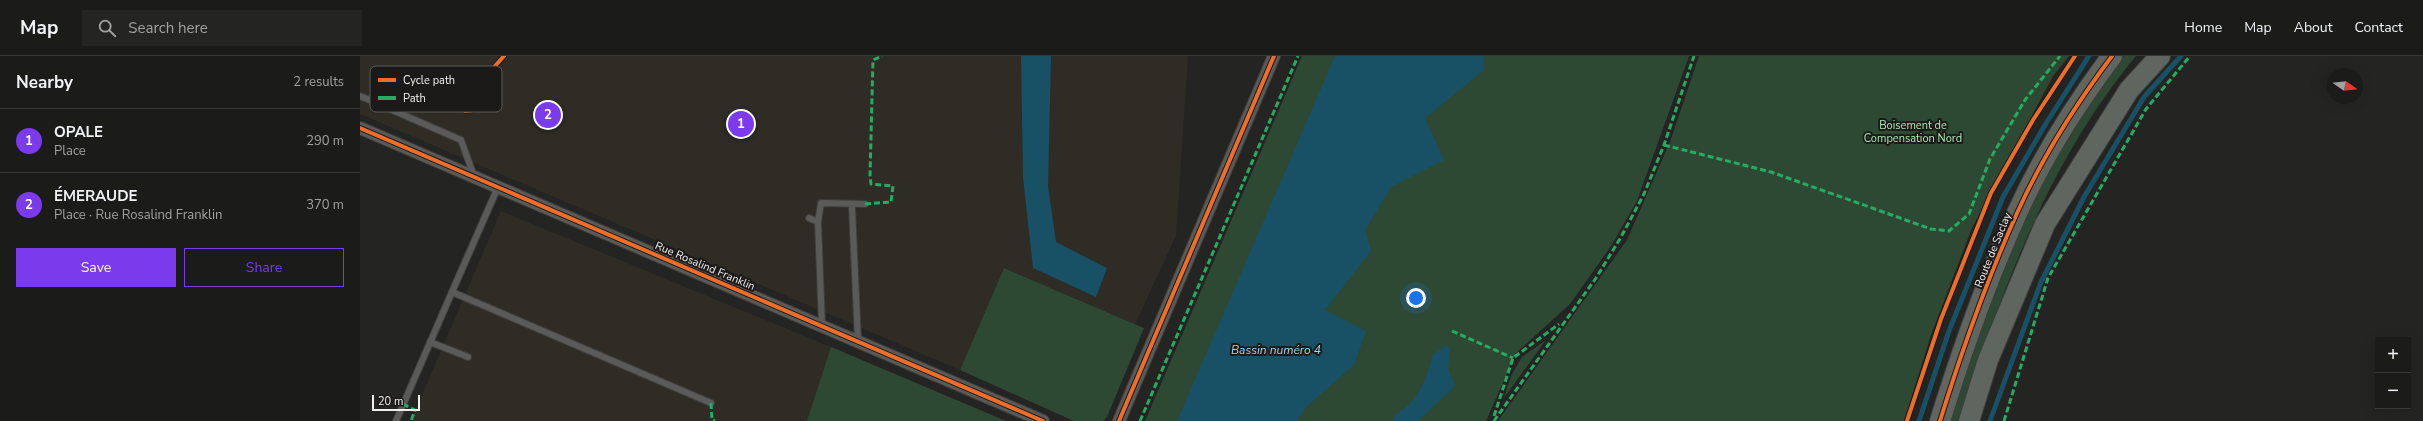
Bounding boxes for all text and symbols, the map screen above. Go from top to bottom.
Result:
search box [82,10,362,46]
text: Map [20,15,58,41]
icon: search [96,17,118,39]
text: Search here [128,18,208,38]
text: Home [2184,18,2222,37]
text: Map [2244,18,2272,37]
text: About [2294,18,2333,37]
text: Contact [2355,18,2403,37]
legend [370,66,502,112]
north arrow [2327,68,2363,104]
text: Nearby [16,71,73,94]
text: 2 results [293,73,344,91]
text: Cycle path [403,73,455,88]
text: Path [403,91,426,106]
pin: 2 [535,100,561,130]
pin: 1 [728,109,754,139]
park label: Boisement de Compensation Nord [1864,118,1962,146]
text: OPALE [54,122,103,142]
text: 1 [25,132,33,150]
text: 290 m [306,132,344,150]
text: Place [54,142,86,160]
text: ÉMERAUDE [54,186,138,206]
text: 2 [25,196,33,214]
text: 370 m [306,196,344,214]
text: Place · Rue Rosalind Franklin [54,206,222,224]
street label: Route de Saclay [1971,210,2015,290]
street label: Rue Rosalind Franklin [653,238,757,294]
button: Save [16,248,176,287]
button: Share [184,248,344,287]
your location [1406,288,1426,308]
map controls [2375,337,2411,409]
button: + [2375,337,2411,373]
water label: Bassin numéro 4 [1231,342,1321,358]
button: − [2375,373,2411,409]
scale bar [372,393,420,412]
text: 20 m [378,394,403,409]

